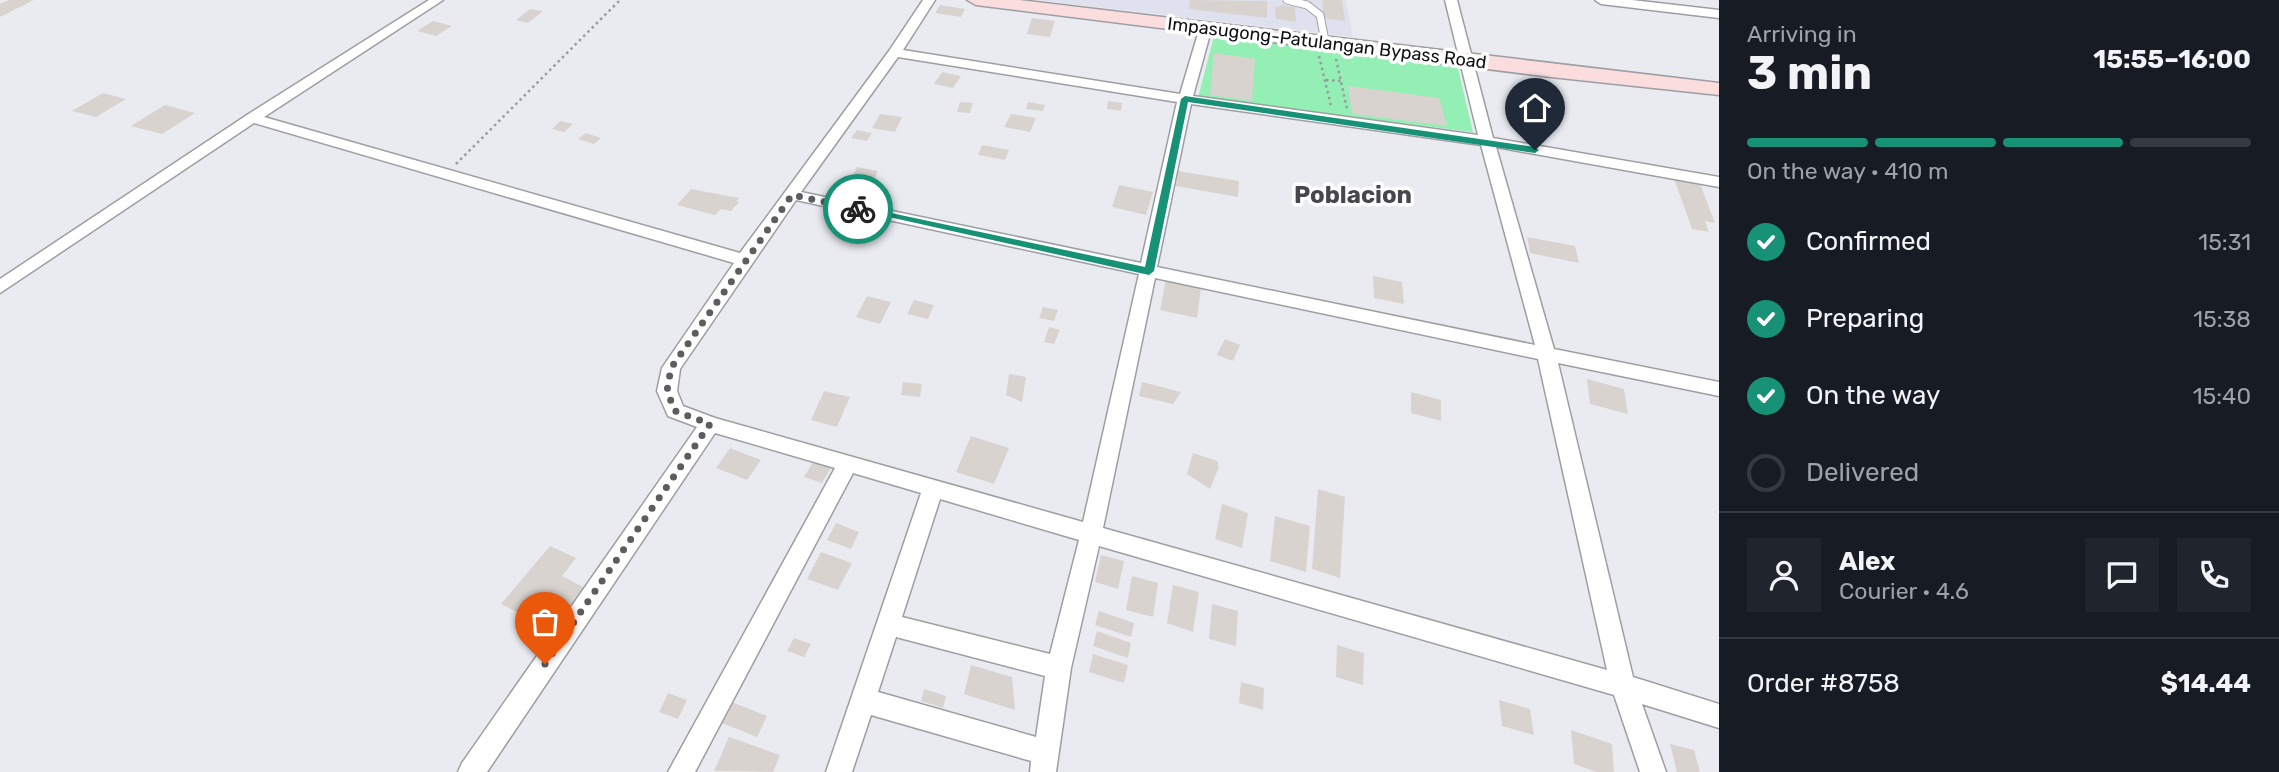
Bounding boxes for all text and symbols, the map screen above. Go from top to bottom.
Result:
street label: Impasugong-Patulangan Bypass Road [1166,13,1488,73]
text: Arriving in [1747,20,1857,48]
text: 15:55–16:00 [2093,44,2251,75]
text: 3 min [1747,46,1872,101]
pin [1505,78,1565,150]
icon: home [1516,89,1554,127]
text: On the way · 410 m [1747,157,1948,185]
courier [823,174,893,244]
district label: Poblacion [1294,181,1412,209]
icon: bike [839,190,877,228]
icon: check [1747,223,1785,261]
text: Confirmed [1806,226,1931,257]
text: 15:31 [2198,228,2251,256]
icon: check [1747,300,1785,338]
text: Preparing [1806,303,1924,334]
text: 15:38 [2193,305,2251,333]
icon: check [1747,377,1785,415]
text: On the way [1806,380,1940,411]
text: 15:40 [2193,382,2251,410]
text: Delivered [1806,457,1919,488]
button: person [1747,538,1821,612]
button: chat [2085,538,2159,612]
button: phone [2177,538,2251,612]
text: Alex [1839,546,1895,577]
text: Courier · 4.6 [1839,577,1969,605]
pin [515,592,575,664]
icon: bag [526,603,564,641]
text: Order #8758 [1747,668,1900,699]
text: $14.44 [2160,668,2251,699]

